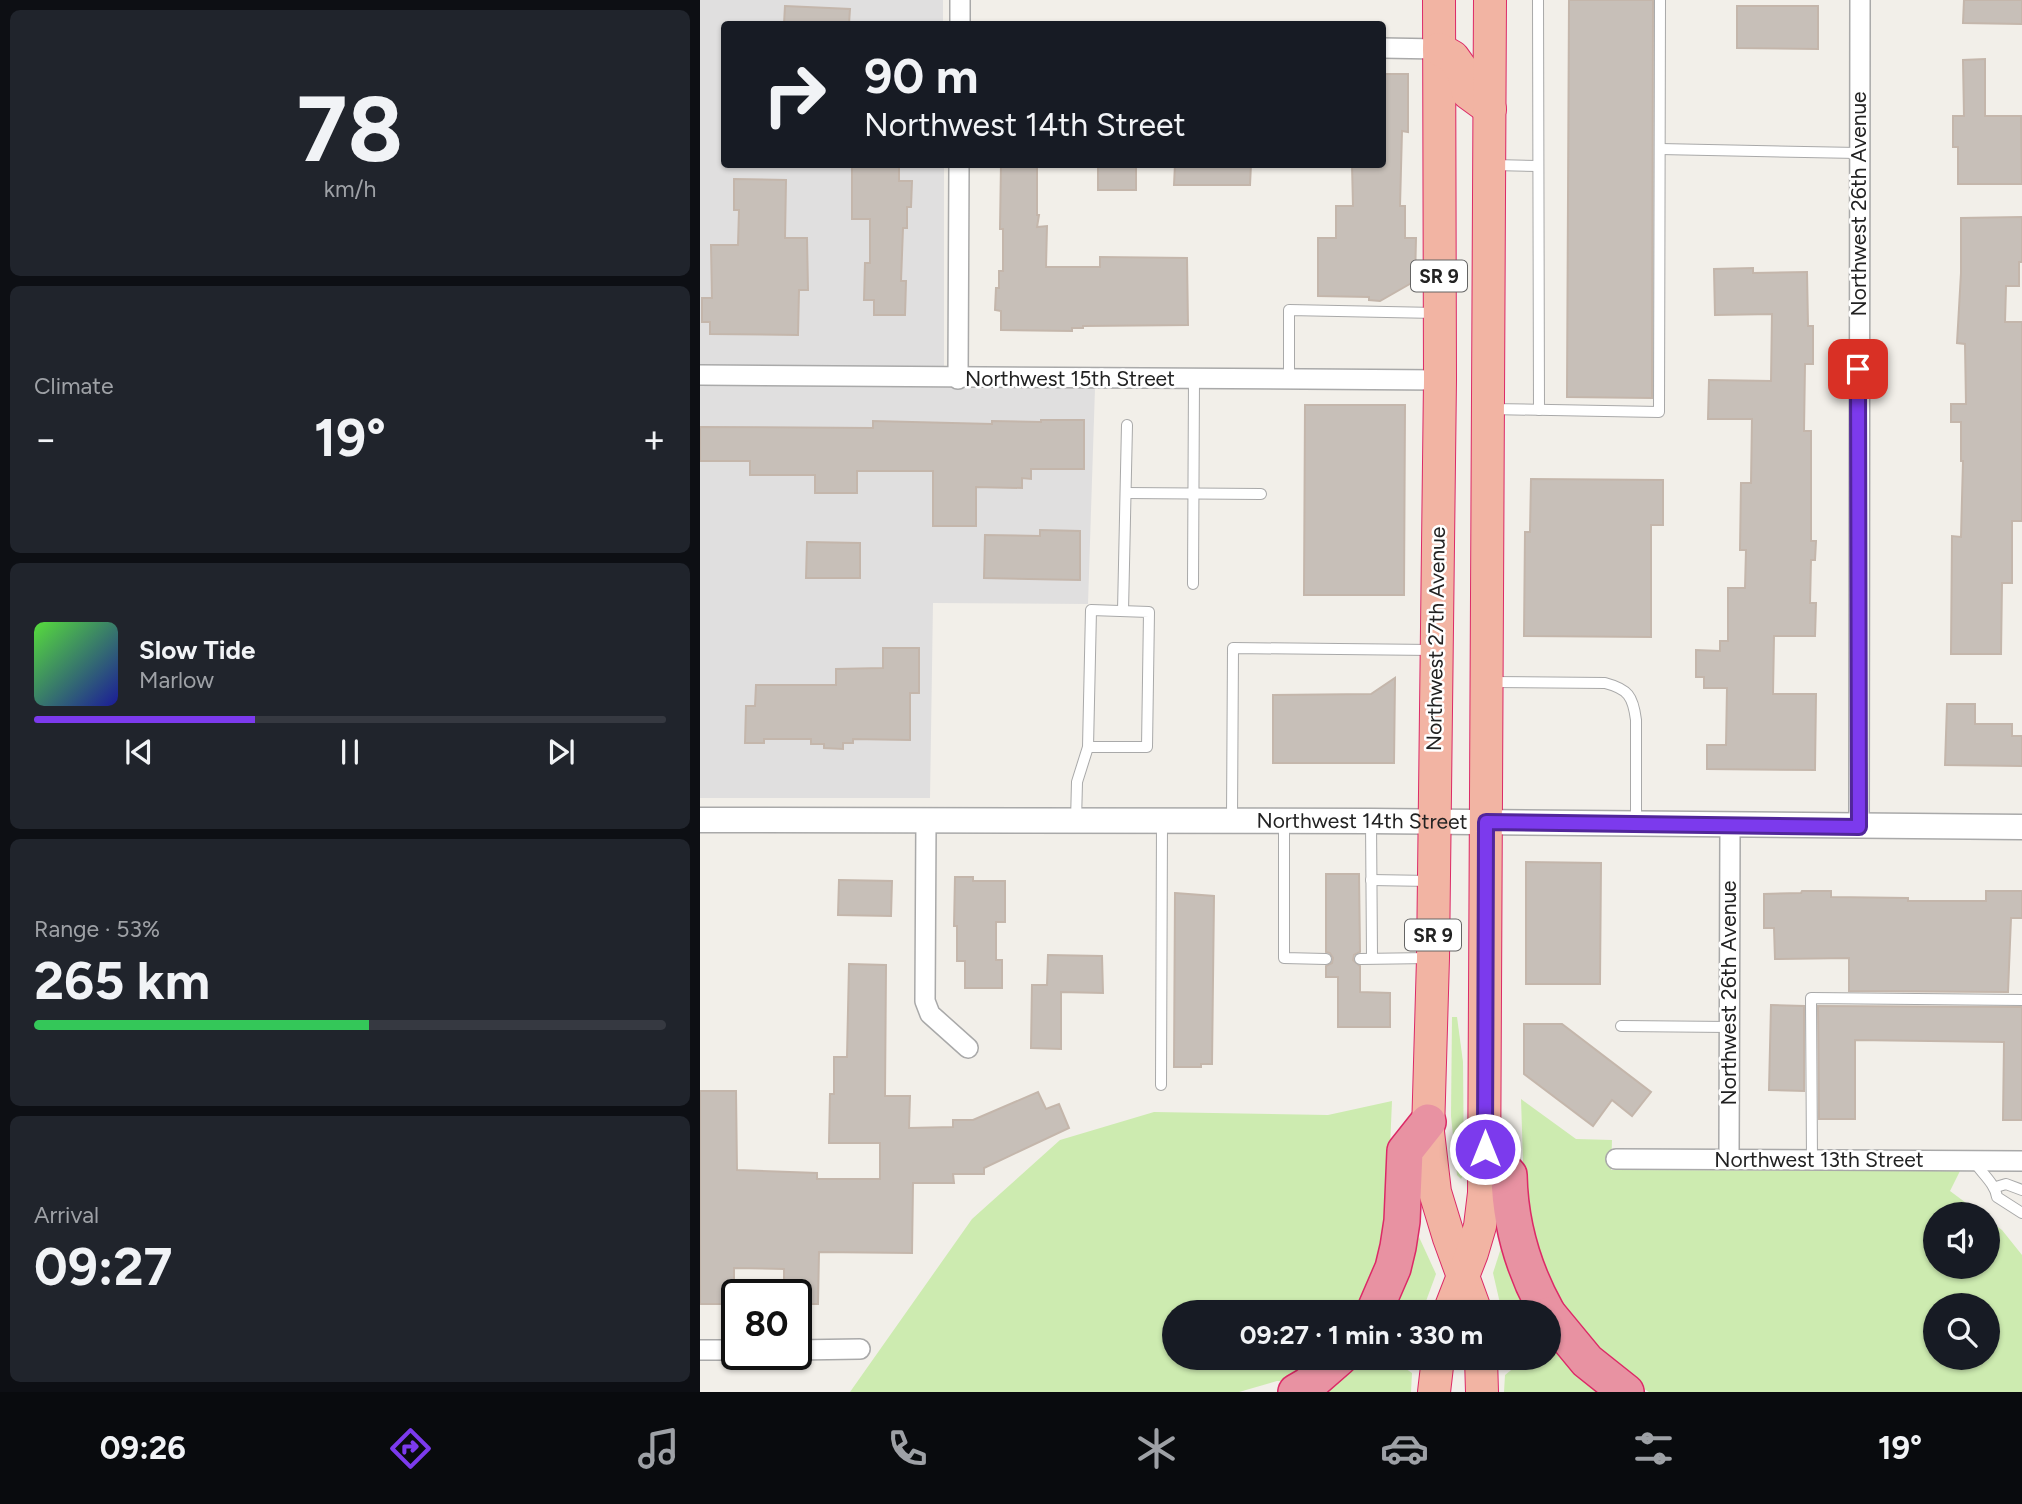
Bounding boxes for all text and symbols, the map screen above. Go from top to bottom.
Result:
text: 90 m [864,46,979,105]
icon: right [749,49,840,140]
text: 78 [297,75,403,184]
street label: Northwest 26th Avenue [1846,91,1871,317]
text: Northwest 14th Street [864,106,1186,144]
text: km/h [324,175,376,203]
road number: SR 9 [1411,260,1467,292]
pin [1828,339,1888,399]
icon: arrive [1839,350,1877,388]
street label: Northwest 15th Street [965,366,1175,391]
text: Climate [34,372,113,400]
text: 19° [314,407,386,469]
text: − [34,416,58,462]
text: + [642,416,666,462]
street label: Northwest 27th Avenue [1421,527,1450,751]
text: Slow Tide [139,634,255,666]
text: Marlow [139,666,214,694]
icon: previous [120,733,158,771]
icon: pause [331,733,369,771]
icon: next [542,733,580,771]
street label: Northwest 14th Street [1256,808,1468,834]
street label: Northwest 26th Avenue [1716,880,1741,1106]
text: Range · 53% [34,915,160,943]
road number: SR 9 [1405,920,1461,951]
text: 265 km [34,950,210,1012]
position arrow [1448,1112,1522,1186]
street label: Northwest 13th Street [1714,1147,1924,1172]
text: Arrival [34,1201,99,1229]
map controls [1923,1202,2000,1370]
button: sound [1923,1202,2000,1279]
text: 09:27 [34,1236,173,1298]
speed limit sign: 80 [721,1279,812,1370]
button: search [1923,1293,2000,1370]
text: 09:27 · 1 min · 330 m [1240,1319,1483,1351]
icon: directions [386,1424,435,1473]
icon: music [634,1424,683,1473]
icon: phone [883,1424,932,1473]
icon: climate [1132,1424,1181,1473]
icon: car [1380,1424,1429,1473]
icon: filters [1629,1424,1678,1473]
text: 09:26 [100,1429,186,1467]
text: 19° [1878,1429,1922,1467]

